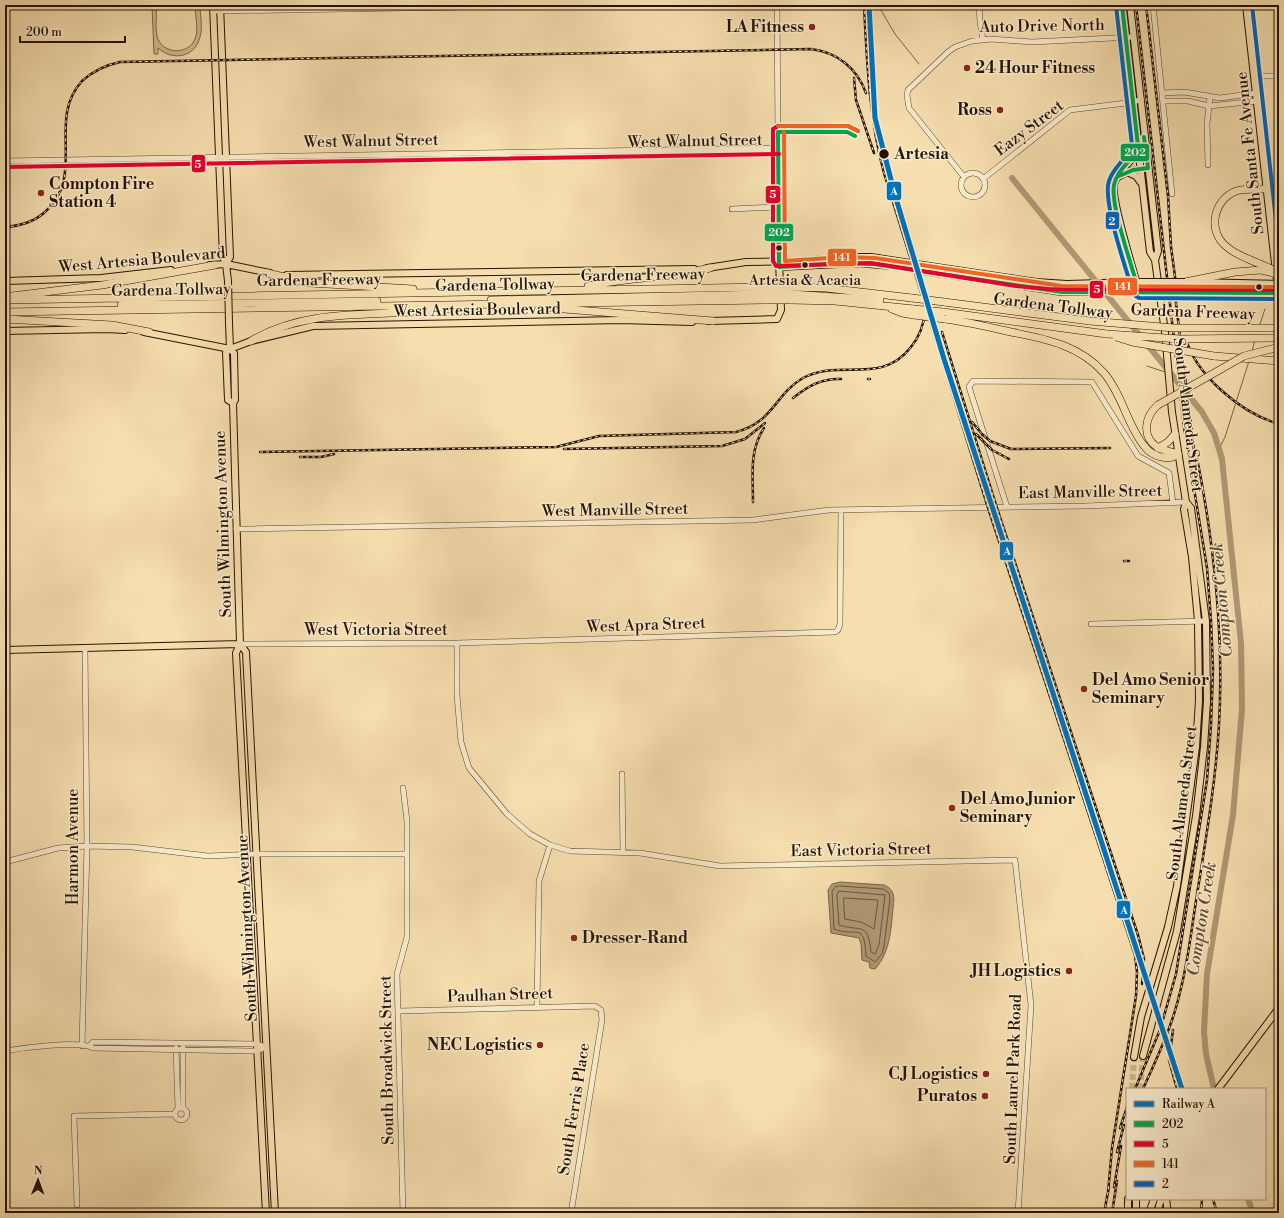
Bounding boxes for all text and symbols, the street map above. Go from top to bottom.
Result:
street label: Auto Drive North [978,15,1105,37]
place label: LA Fitness [726,17,804,37]
scale bar [20,18,125,44]
marker: LA Fitness [807,22,817,32]
text: 200 m [26,25,62,40]
place label: 24 Hour Fitness [975,58,1095,78]
marker: 24 Hour Fitness [962,63,972,73]
street label: South Santa Fe Avenue [1232,71,1268,235]
street label: Eazy Street [990,95,1068,160]
place label: Ross [957,100,992,120]
marker: Ross [995,105,1005,115]
street label: West Walnut Street [302,130,439,152]
street label: West Walnut Street [626,130,763,152]
line badge: 202 [1120,143,1150,162]
place label: Artesia [893,144,949,164]
text: 202 [1124,146,1146,160]
marker: Artesia [877,147,891,161]
line badge: 5 [191,154,206,173]
text: 5 [195,158,202,172]
place label: Compton Fire Station 4 [49,174,155,212]
line badge: A [886,181,902,201]
line badge: 5 [765,185,781,204]
text: A [889,185,899,199]
marker: Compton Fire Station 4 [36,188,46,198]
text: 5 [770,188,777,202]
line badge: 2 [1105,211,1120,230]
text: 2 [1109,215,1116,229]
line badge: 202 [764,223,794,242]
text: 202 [768,226,790,240]
street label: West Artesia Boulevard [57,243,226,277]
unlabelled marker [774,243,784,253]
line badge: 141 [827,248,857,267]
text: 141 [833,251,851,265]
marker: Artesia & Acacia [800,260,810,270]
street label: Gardena Freeway [580,264,706,286]
street label: Gardena Freeway [256,269,382,291]
place label: Artesia & Acacia [748,271,862,290]
street label: Gardena Tollway [435,274,555,296]
line badge: 141 [1107,277,1138,296]
street label: Gardena Tollway [111,279,231,301]
line badge: 5 [1089,280,1104,299]
text: 141 [1114,280,1132,294]
unlabelled marker [1254,282,1264,292]
text: 5 [1094,283,1101,297]
street label: Gardena Tollway [992,289,1114,323]
street label: West Artesia Boulevard [392,299,561,321]
street label: Gardena Freeway [1130,300,1256,324]
street label: South Alameda Street [1169,336,1207,494]
street label: South Wilmington Avenue [210,430,236,618]
street label: East Manville Street [1018,481,1163,503]
street label: West Manville Street [540,499,689,521]
line badge: A [999,541,1014,561]
water label: Compton Creek [1206,542,1238,658]
text: A [1002,545,1012,559]
street label: West Apra Street [585,613,706,637]
street label: West Victoria Street [303,620,448,640]
place label: Del Amo Senior Seminary [1092,670,1209,708]
marker: Del Amo Senior Seminary [1079,684,1089,694]
street label: South Alameda Street [1163,724,1201,882]
street label: Harmon Avenue [63,789,83,905]
place label: Del Amo Junior Seminary [960,789,1076,827]
marker: Del Amo Junior Seminary [947,803,957,813]
street label: South Wilmington Avenue [232,834,262,1022]
street label: East Victoria Street [790,839,932,861]
water label: Compton Creek [1182,860,1222,978]
line badge: A [1116,900,1131,919]
text: A [1119,904,1129,918]
place label: Dresser-Rand [582,928,688,948]
marker: Dresser-Rand [569,933,579,943]
place label: JH Logistics [970,961,1061,981]
marker: JH Logistics [1064,966,1074,976]
street label: South Broadwick Street [376,975,398,1145]
street label: Paulhan Street [447,983,554,1007]
street label: South Laurel Park Road [1000,994,1026,1164]
place label: NEC Logistics [427,1035,532,1055]
marker: NEC Logistics [535,1040,545,1050]
street label: South Ferris Place [554,1042,594,1176]
place label: CJ Logistics [888,1064,978,1084]
marker: CJ Logistics [981,1069,991,1079]
place label: Puratos [917,1086,977,1106]
legend [1126,1088,1266,1200]
marker: Puratos [980,1091,990,1101]
text: Railway A [1162,1097,1216,1112]
text: 202 [1162,1117,1184,1132]
text: 5 [1162,1137,1169,1152]
text: 141 [1162,1157,1180,1172]
north arrow [18,1160,58,1200]
text: N [34,1164,43,1178]
text: 2 [1162,1177,1169,1192]

